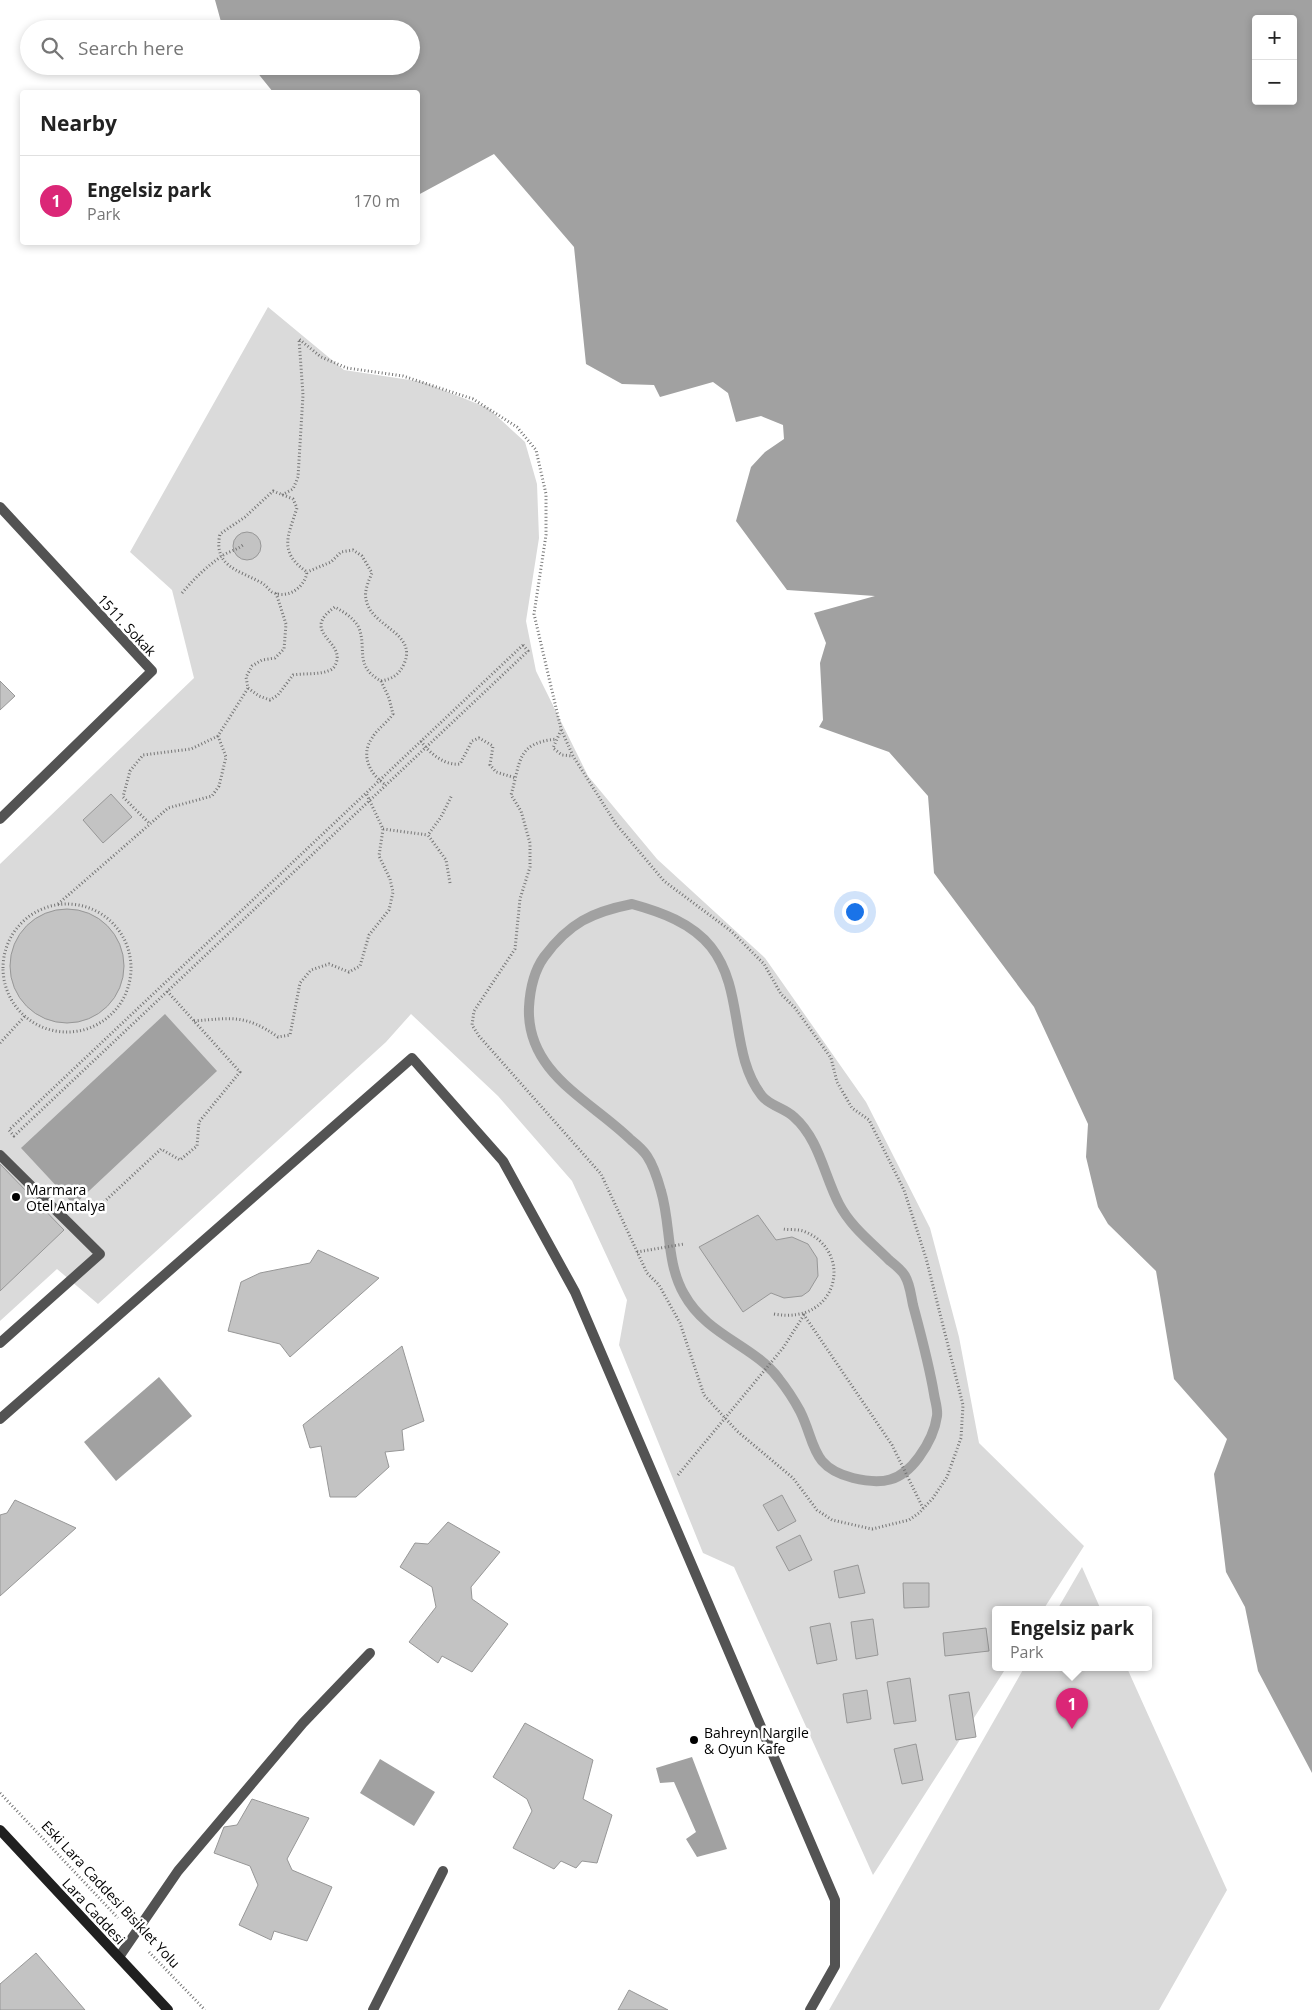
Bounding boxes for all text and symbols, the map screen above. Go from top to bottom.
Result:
map controls [1252,15,1297,105]
button: + [1252,15,1297,60]
search box [20,20,420,75]
icon: search [38,34,66,62]
text: Search here [78,35,184,61]
button: − [1252,60,1297,105]
text: Nearby [40,109,117,137]
text: Engelsiz park [87,177,211,203]
text: 1 [51,190,61,212]
text: 170 m [354,190,400,212]
text: Park [87,203,120,225]
street label: 1511. Sokak [93,590,161,660]
your location [842,899,868,925]
place label: Marmara Otel Antalya [26,1180,105,1215]
marker: Marmara Otel Antalya [10,1191,22,1203]
popup [992,1606,1152,1671]
text: Engelsiz park [1010,1615,1134,1641]
text: Park [1010,1641,1043,1663]
pin: 1 [1056,1688,1088,1729]
place label: Bahreyn Nargile & Oyun Kafe [704,1723,809,1758]
marker: Bahreyn Nargile & Oyun Kafe [688,1734,700,1746]
street label: Eski Lara Caddesi Bisiklet Yolu [38,1817,184,1971]
street label: Lara Caddesi [59,1875,129,1947]

